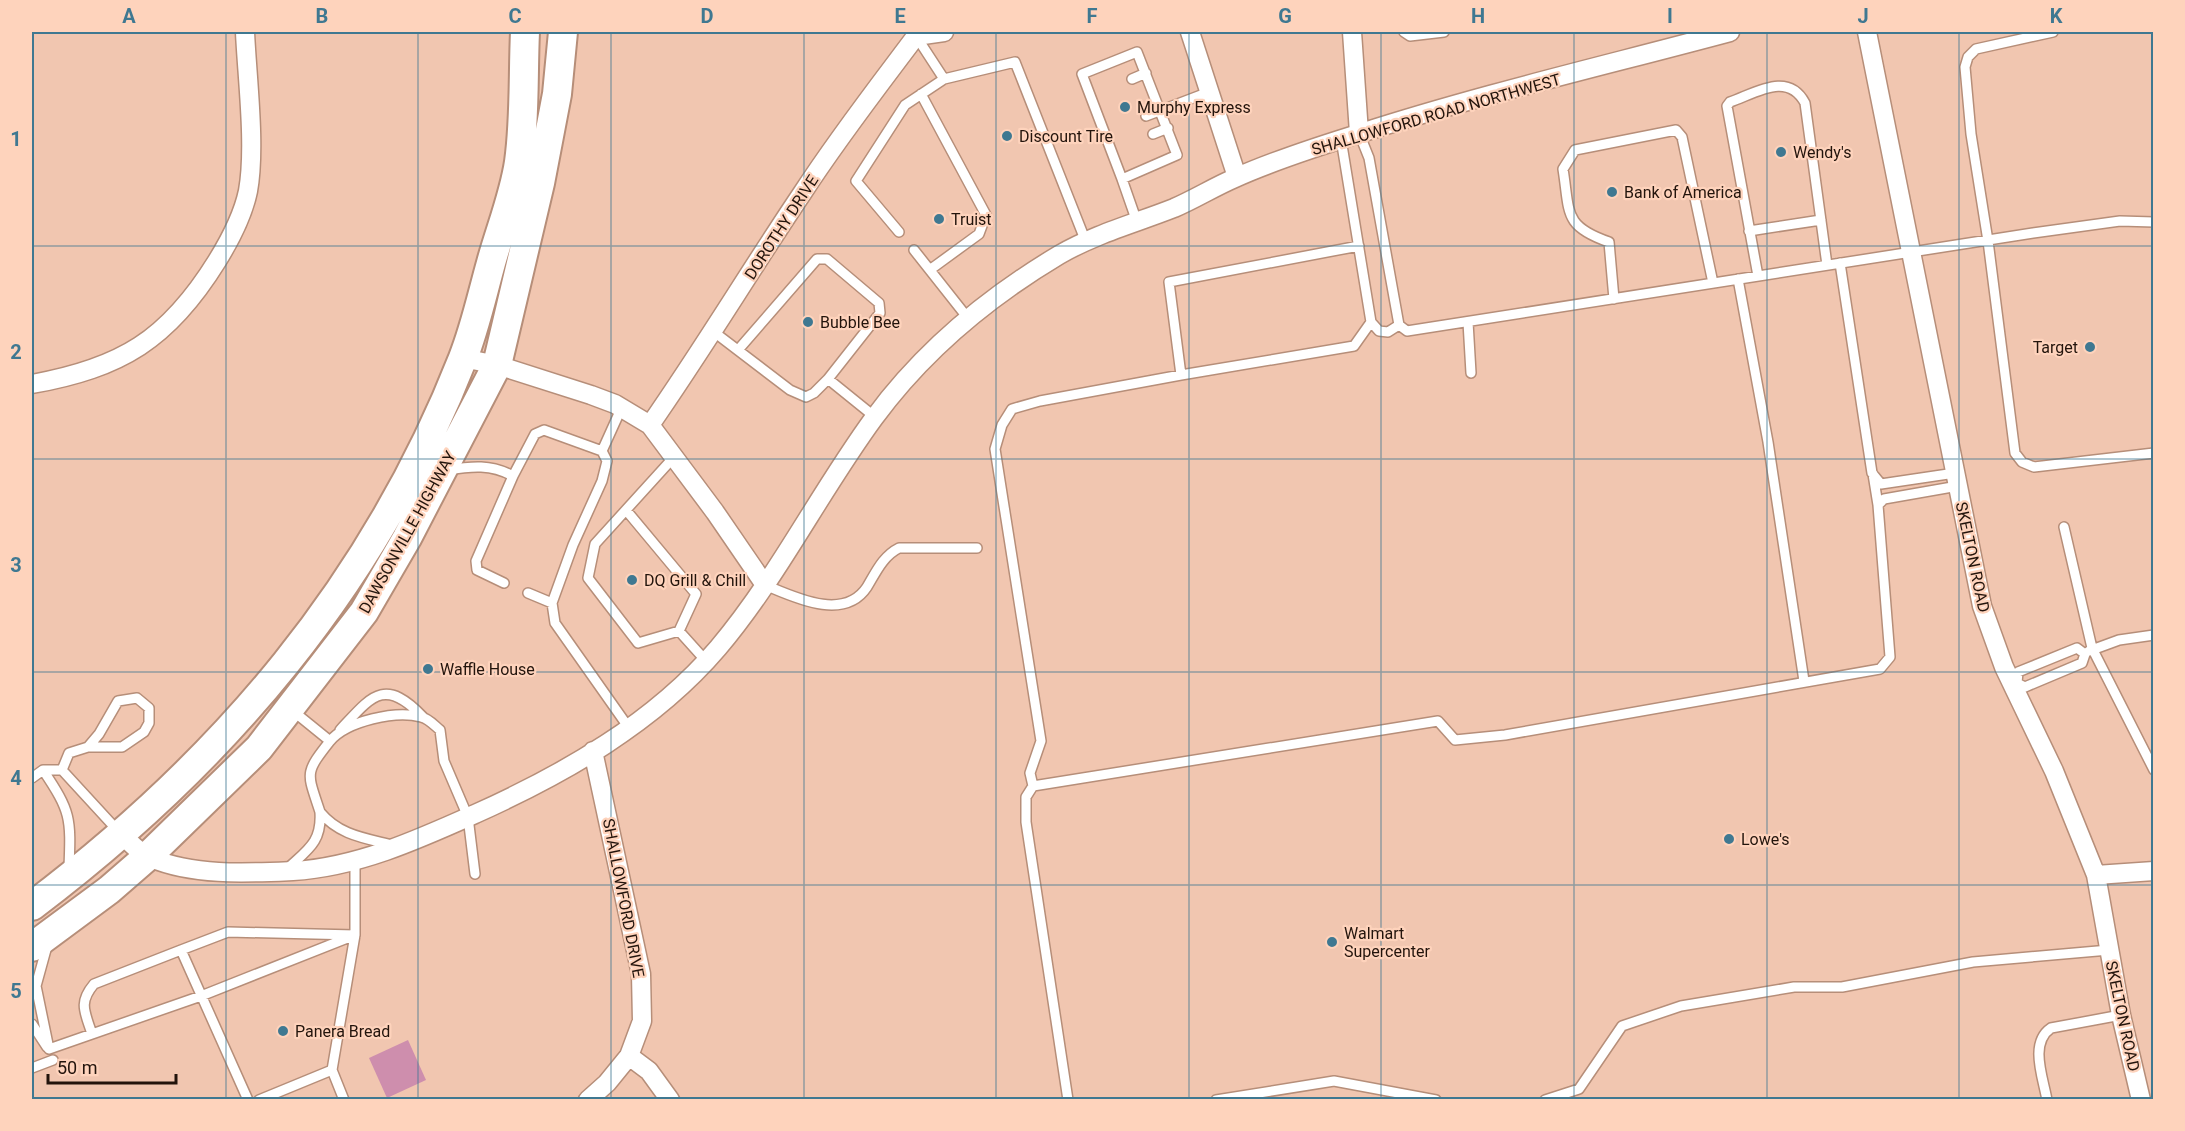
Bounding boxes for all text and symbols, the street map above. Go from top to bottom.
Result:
text: A [122,4,136,28]
text: B [316,4,328,28]
text: C [508,4,522,28]
text: D [701,4,714,28]
text: E [894,4,906,28]
text: F [1087,4,1098,28]
text: G [1278,4,1292,28]
text: H [1471,4,1485,28]
text: I [1667,4,1673,28]
text: J [1857,4,1869,28]
text: K [2050,4,2063,28]
street label: SHALLOWFORD ROAD NORTHWEST [1309,70,1563,159]
place label: Murphy Express [1137,98,1251,117]
marker: Murphy Express [1118,100,1132,114]
text: 1 [10,127,22,151]
place label: Discount Tire [1019,127,1113,146]
marker: Discount Tire [1000,129,1014,143]
place label: Wendy's [1793,143,1851,162]
marker: Wendy's [1774,145,1788,159]
street label: DOROTHY DRIVE [741,172,822,283]
place label: Bank of America [1624,183,1742,202]
marker: Bank of America [1605,185,1619,199]
place label: Truist [951,210,992,229]
marker: Truist [932,212,946,226]
place label: Bubble Bee [820,313,900,332]
marker: Bubble Bee [801,315,815,329]
place label: Target [2033,338,2078,357]
text: 2 [10,340,22,364]
marker: Target [2083,340,2097,354]
street label: DAWSONVILLE HIGHWAY [355,448,460,617]
street label: SKELTON ROAD [1952,500,1993,614]
text: 3 [10,553,22,577]
place label: DQ Grill & Chill [644,571,746,590]
marker: DQ Grill & Chill [625,573,639,587]
place label: Waffle House [440,660,535,679]
marker: Waffle House [421,662,435,676]
text: 4 [10,766,22,790]
street label: SHALLOWFORD DRIVE [599,817,648,979]
place label: Lowe's [1741,830,1790,849]
marker: Lowe's [1722,832,1736,846]
place label: Walmart Supercenter [1344,924,1430,961]
marker: Walmart Supercenter [1325,935,1339,949]
street label: SKELTON ROAD [2102,959,2143,1073]
text: 5 [10,979,22,1003]
place label: Panera Bread [295,1022,390,1041]
marker: Panera Bread [276,1024,290,1038]
scale bar [48,1047,176,1085]
text: 50 m [57,1057,97,1078]

